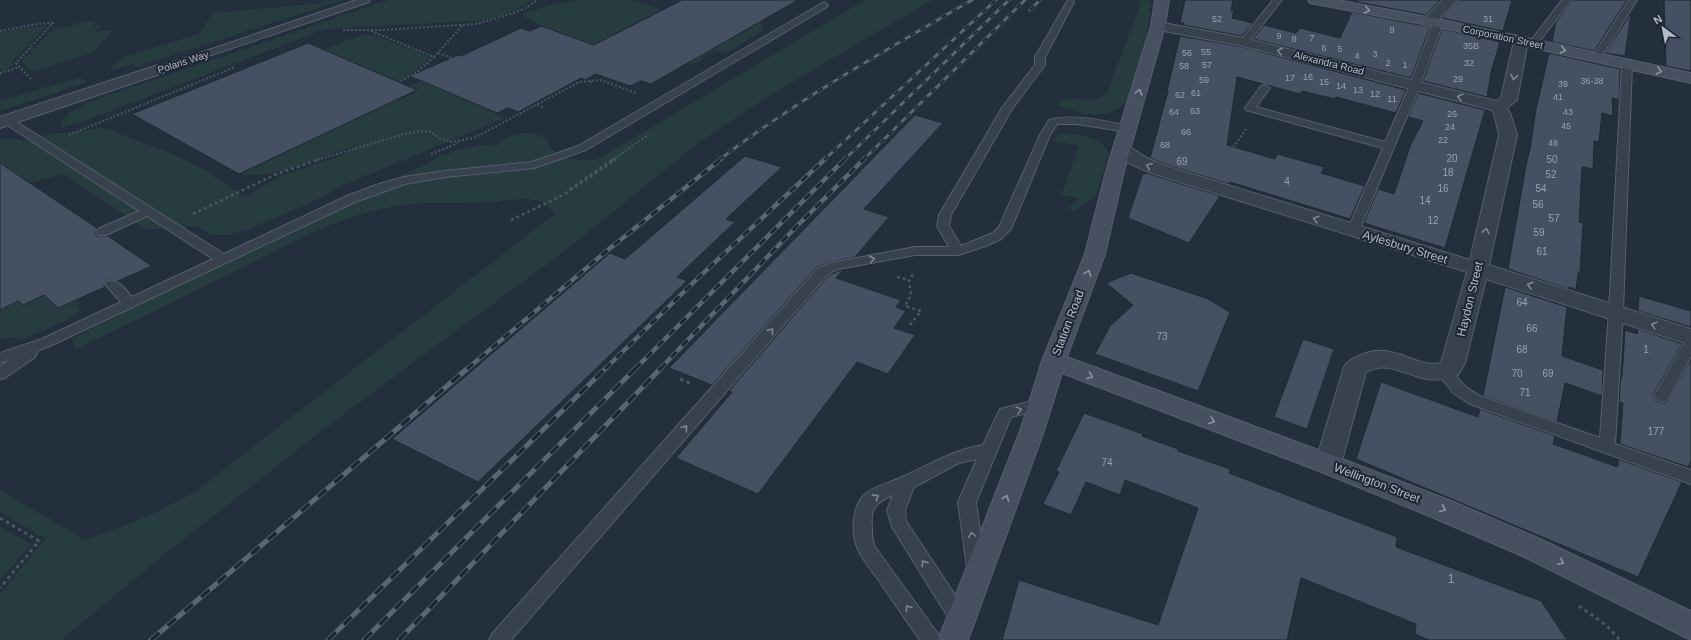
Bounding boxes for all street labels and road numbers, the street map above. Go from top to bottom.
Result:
street label: Corporation Street [1462,23,1544,51]
street label: Polaris Way [156,49,210,75]
street label: Alexandra Road [1293,49,1365,77]
street label: Aylesbury Street [1361,227,1450,267]
street label: Haydon Street [1454,259,1486,338]
street label: Station Road [1049,288,1087,358]
street label: Wellington Street [1332,460,1423,506]

